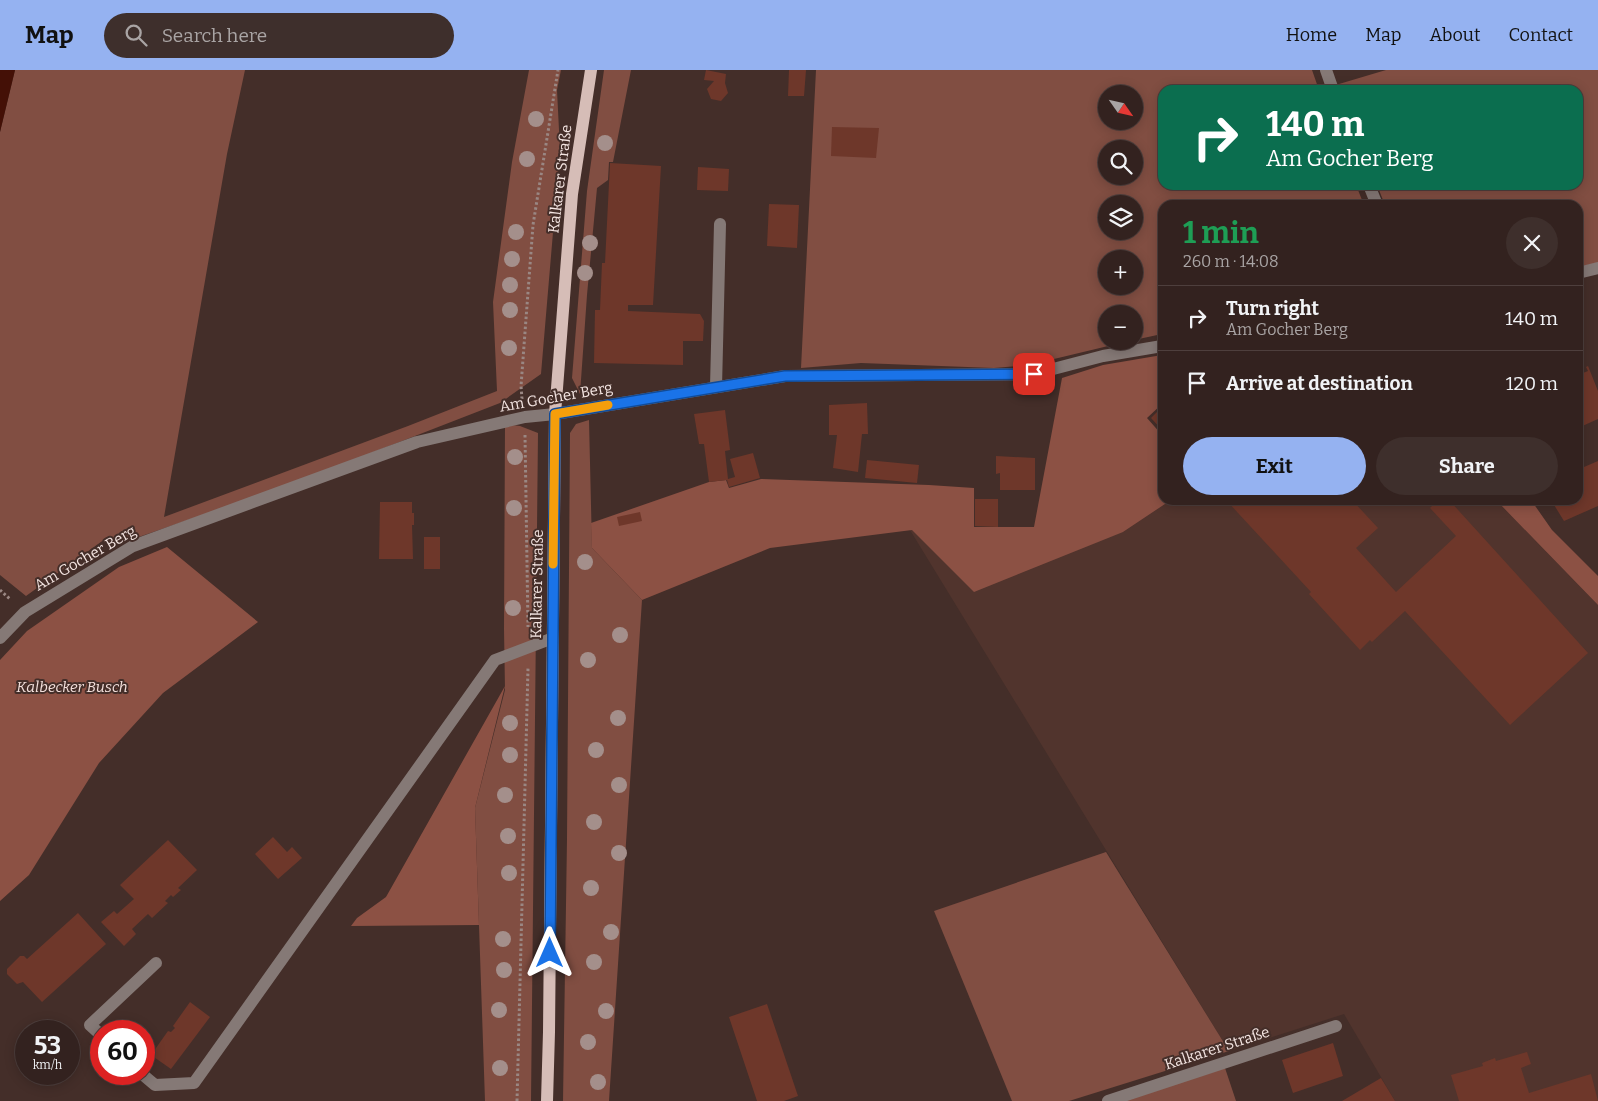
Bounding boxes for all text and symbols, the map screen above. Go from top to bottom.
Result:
search box [104,13,454,58]
text: Map [25,21,74,49]
icon: search [122,21,150,49]
text: Search here [162,24,267,47]
text: Home [1286,24,1337,46]
text: Map [1365,24,1401,46]
text: About [1429,24,1480,46]
text: Contact [1508,24,1573,46]
north arrow [1098,85,1142,130]
map controls [1098,85,1143,350]
text: 140 m [1266,103,1364,145]
icon: right [1183,105,1248,170]
street label: Kalkarer Straße [544,124,576,234]
button: search [1098,140,1143,185]
text: Am Gocher Berg [1266,145,1434,172]
button: layers [1098,195,1143,240]
text: 1 min [1183,215,1259,251]
button: close [1506,217,1558,269]
button: + [1098,250,1143,295]
text: 260 m · 14:08 [1183,252,1279,271]
text: Turn right [1226,297,1319,320]
icon: right [1183,304,1211,332]
button: − [1098,305,1143,350]
text: 140 m [1505,307,1558,330]
text: Am Gocher Berg [1226,320,1348,339]
pin [1013,353,1055,395]
icon: arrive [1020,360,1048,388]
icon: arrive [1183,369,1211,397]
text: Arrive at destination [1226,372,1413,395]
text: 120 m [1506,372,1558,395]
street label: Am Gocher Berg [498,378,614,416]
button: Exit [1183,437,1366,495]
button: Share [1376,437,1558,495]
street label: Am Gocher Berg [31,522,139,594]
street label: Kalkarer Straße [527,529,547,639]
park label: Kalbecker Busch [16,678,128,696]
position arrow [523,926,575,978]
speed limit sign: 60 [90,1020,155,1085]
street label: Kalkarer Straße [1162,1023,1272,1073]
text: 53 [34,1031,61,1061]
text: km/h [33,1058,62,1072]

